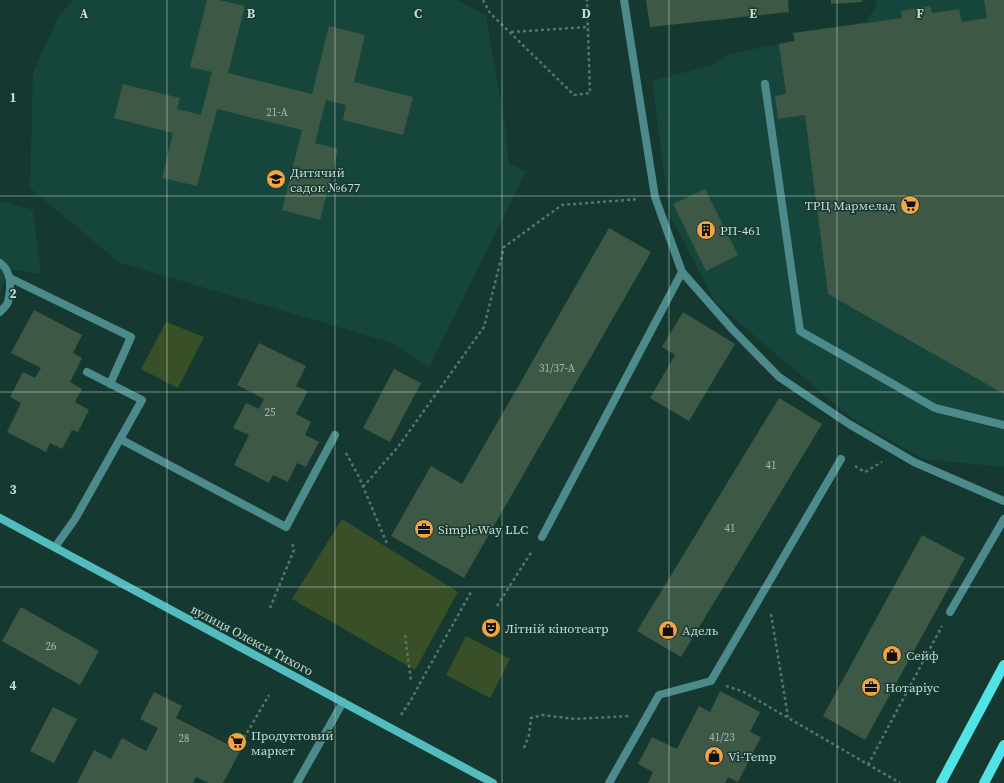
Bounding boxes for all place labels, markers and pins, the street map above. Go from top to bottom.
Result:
place label: Дитячий садок №677 [290,164,361,196]
school or university icon: Дитячий садок №677 [265,168,287,190]
supermarket icon: ТРЦ Мармелад [899,194,921,216]
place label: ТРЦ Мармелад [805,197,896,214]
building icon: РП-461 [695,219,717,241]
place label: РП-461 [720,222,761,239]
office icon: SimpleWay LLC [413,518,435,540]
place label: SimpleWay LLC [438,521,528,538]
theatre icon: Літній кінотеатр [480,617,502,639]
shop icon: Адель [657,619,679,641]
place label: Літній кінотеатр [505,620,609,637]
place label: Адель [682,622,719,639]
shop icon: Сейф [881,644,903,666]
place label: Сейф [906,647,939,664]
office icon: Нотаріус [860,676,882,698]
place label: Нотаріус [885,679,939,696]
place label: Продуктовий маркет [251,727,334,759]
supermarket icon: Продуктовий маркет [226,731,248,753]
shop icon: Vi-Temp [703,745,725,767]
place label: Vi-Temp [728,748,776,765]

